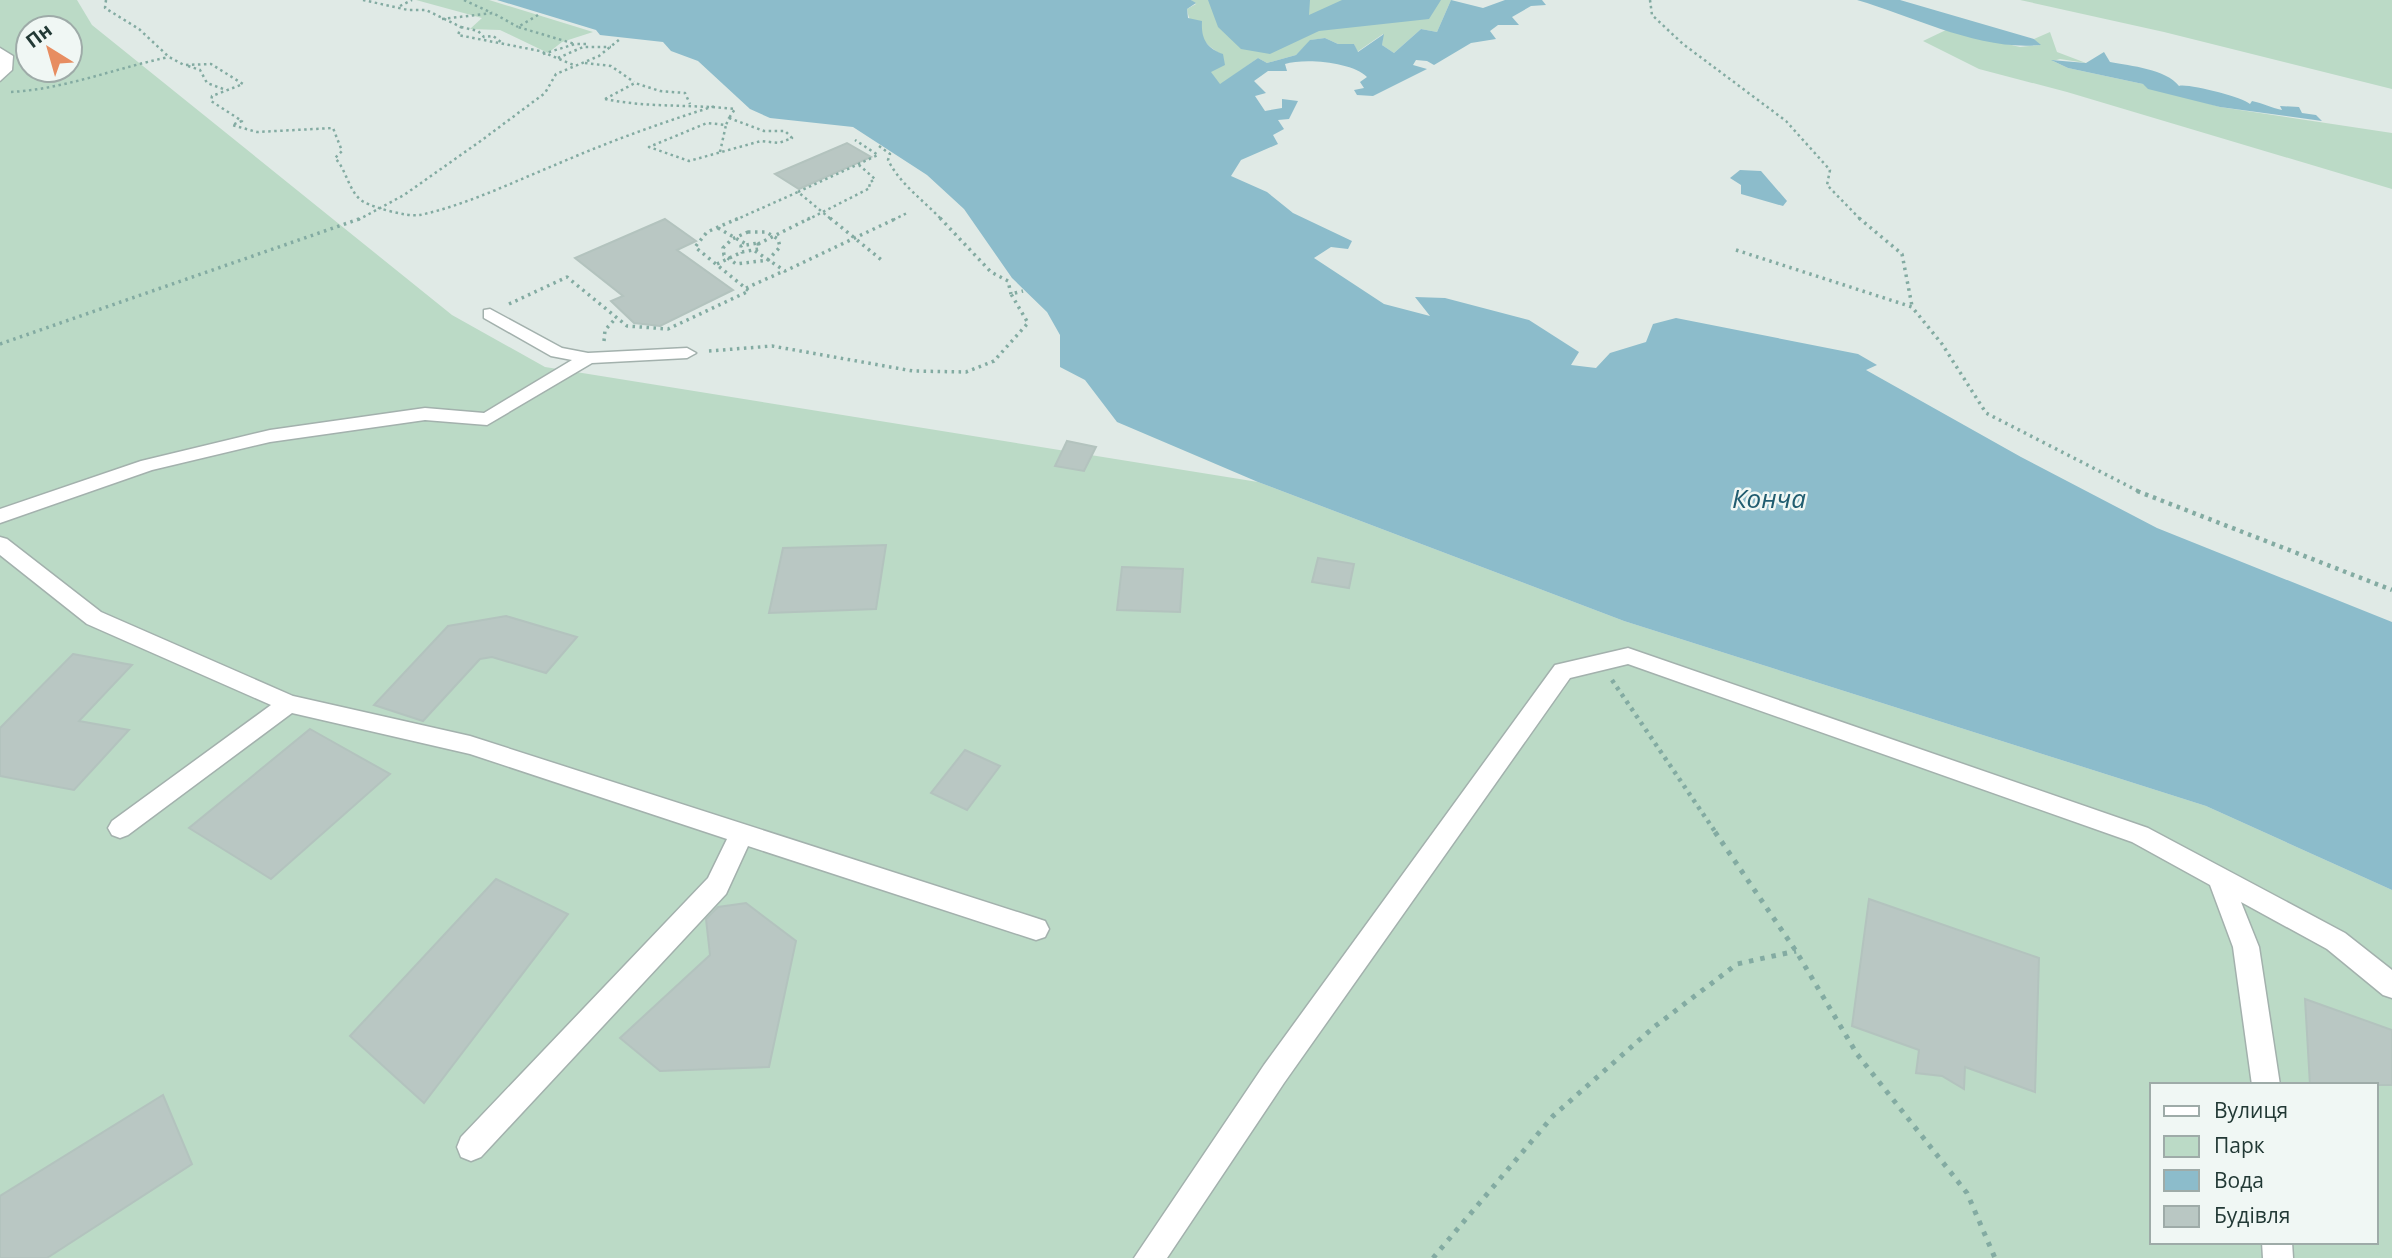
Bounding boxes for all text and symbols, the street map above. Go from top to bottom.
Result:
north arrow [14,14,84,84]
text: Пн [20,17,57,54]
water label: Конча [1732,480,1806,516]
legend [2150,1083,2378,1244]
text: Вулиця [2214,1096,2288,1124]
text: Парк [2214,1131,2265,1159]
text: Вода [2214,1166,2264,1194]
text: Будівля [2214,1201,2290,1229]

